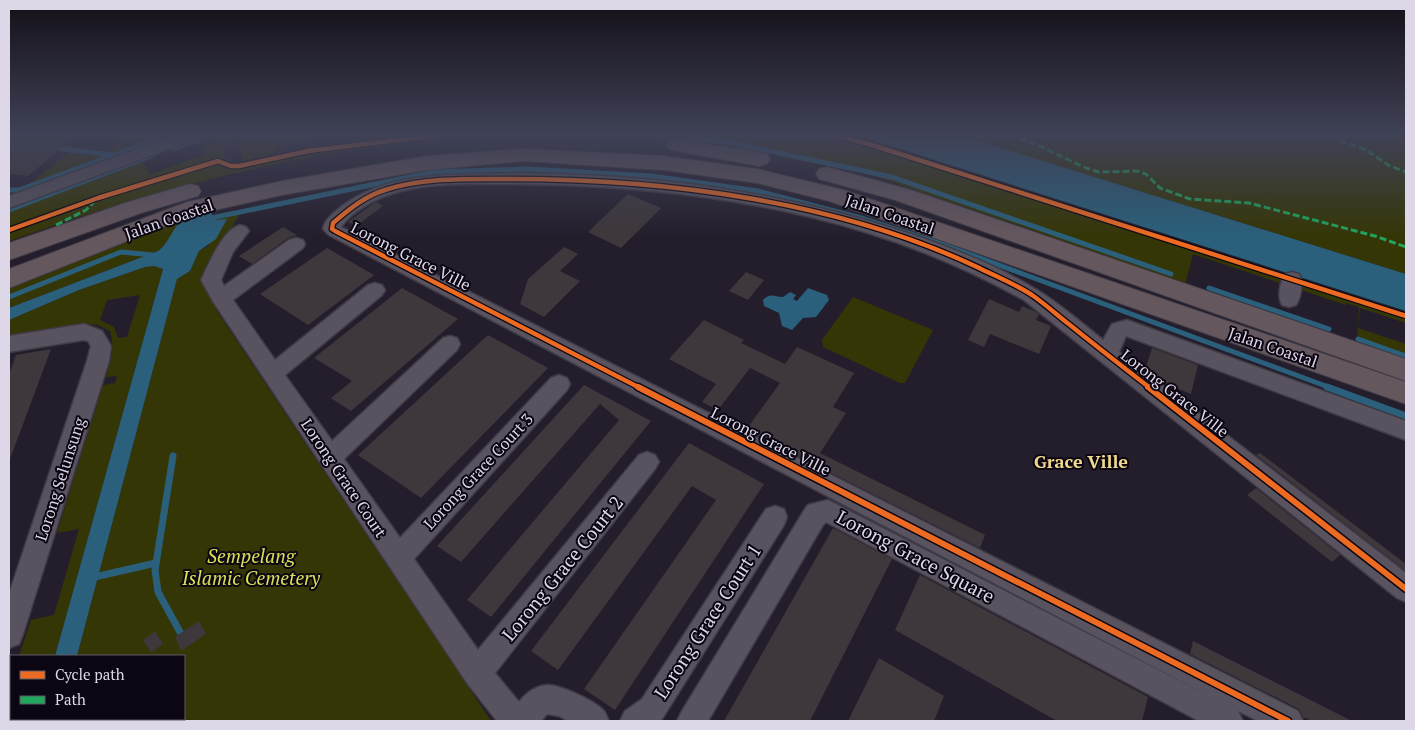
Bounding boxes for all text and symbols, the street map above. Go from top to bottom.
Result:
street label: Jalan Coastal [843,189,937,240]
street label: Jalan Coastal [122,193,216,244]
street label: Lorong Grace Ville [347,216,475,296]
street label: Jalan Coastal [1226,322,1320,373]
street label: Lorong Grace Ville [1116,344,1234,442]
street label: Lorong Grace Ville [707,401,835,481]
street label: Lorong Grace Court 3 [418,408,538,534]
street label: Lorong Selunsung [30,414,91,544]
street label: Lorong Grace Court [296,414,392,542]
district label: Grace Ville [1034,449,1128,473]
street label: Lorong Grace Court 2 [496,490,628,646]
street label: Lorong Grace Square [833,504,999,608]
street label: Lorong Grace Court 1 [648,539,766,703]
park label: Sempelang Islamic Cemetery [181,543,321,590]
legend [10,655,185,720]
text: Cycle path [55,664,125,684]
text: Path [55,689,86,709]

